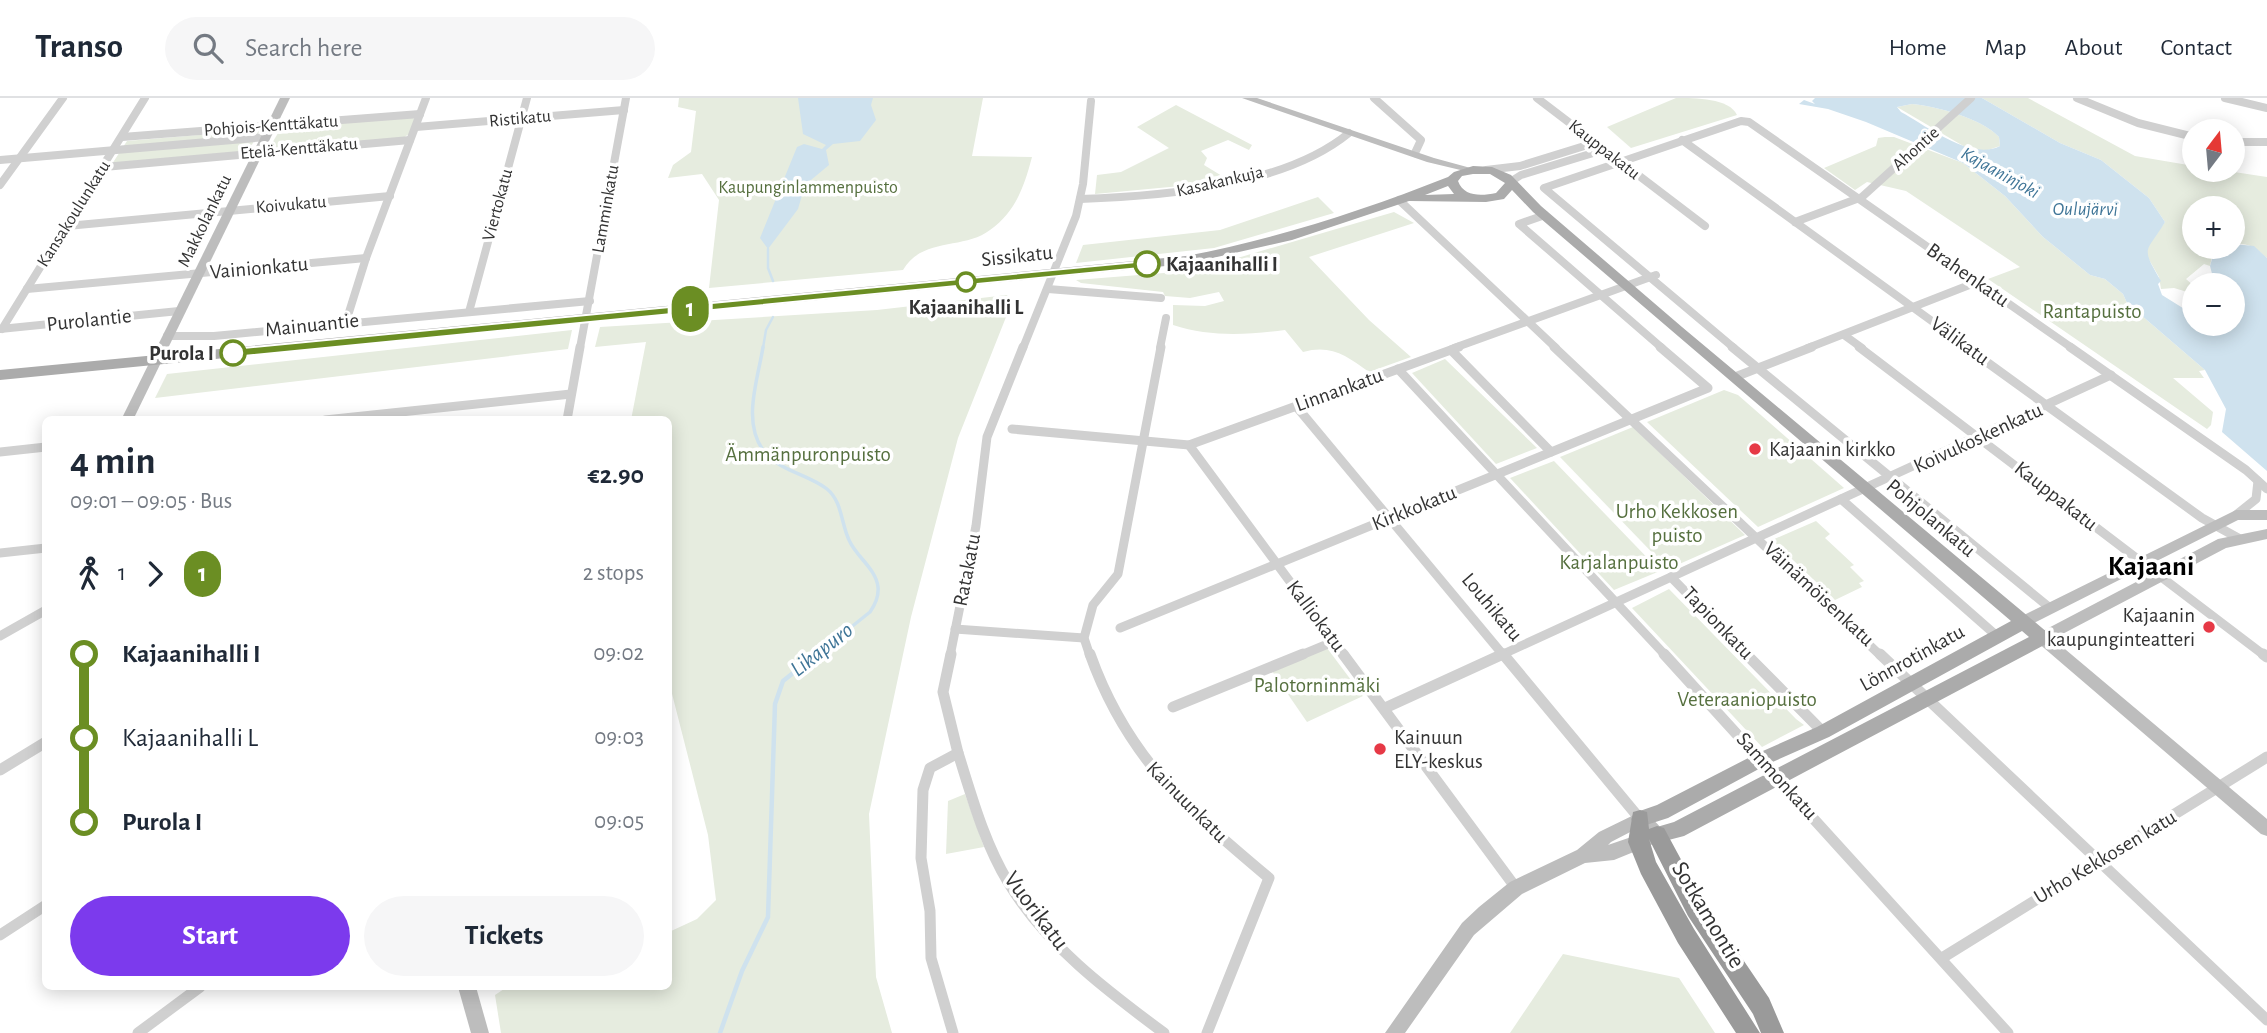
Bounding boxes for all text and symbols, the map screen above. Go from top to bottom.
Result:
search box [165,17,655,80]
icon: search [189,29,227,67]
text: Transo [35,31,123,64]
text: Search here [245,35,363,61]
text: Home [1889,36,1947,60]
text: Map [1985,36,2027,60]
text: About [2065,36,2122,60]
text: Contact [2160,36,2232,60]
street label: Ristikatu [488,107,552,131]
street label: Pohjois-Kenttäkatu [203,112,339,140]
street label: Kauppakatu [1565,117,1643,183]
north arrow [2182,119,2245,182]
map controls [2182,119,2245,336]
street label: Ahontie [1889,124,1943,174]
street label: Etelä-Kenttäkatu [240,135,358,163]
water label: Kajaaninjoki [1958,144,2042,202]
street label: Kansakoulunkatu [34,158,114,270]
street label: Kasakankuja [1175,163,1265,201]
street label: Lamminkatu [589,164,623,254]
street label: Viertokatu [480,167,516,243]
street label: Makkolankatu [175,172,235,270]
park label: Kaupunginlammenpuisto [718,179,898,197]
street label: Koivukatu [255,193,327,217]
button: + [2182,196,2245,259]
water label: Oulujärvi [2052,200,2118,219]
street label: Brahenkatu [1923,239,2013,311]
street label: Sissikatu [980,242,1054,270]
marker: Kajaanihalli I [1134,251,1160,277]
street label: Vainionkatu [209,253,309,283]
place label: Kajaanihalli I [1166,254,1278,275]
marker: Kajaanihalli L [956,272,976,292]
button: − [2182,273,2245,336]
line badge: 1 [667,286,713,332]
text: 1 [686,297,694,321]
place label: Kajaanihalli L [909,297,1024,318]
park label: Rantapuisto [2043,301,2141,322]
street label: Purolantie [46,305,132,335]
street label: Mainuantie [264,310,360,340]
street label: Välikatu [1927,313,1993,369]
marker: Purola I [220,340,246,366]
place label: Purola I [149,343,214,364]
street label: Linnankatu [1292,364,1386,416]
street label: Koivukoskenkatu [1910,399,2046,477]
place label: Kajaanin kirkko [1769,439,1896,460]
marker: Kajaanin kirkko [1747,441,1763,457]
text: 4 min [70,443,156,481]
park label: Ämmänpuronpuisto [725,443,891,465]
street label: Kauppakatu [2011,457,2102,535]
text: €2.90 [588,462,644,488]
street label: Pohjolankatu [1883,475,1980,561]
street label: Kirkkokatu [1369,482,1459,534]
text: 09:01 – 09:05 · Bus [70,490,232,513]
park label: Urho Kekkosen puisto [1616,501,1738,546]
street label: Ratakatu [950,532,984,608]
street label: Väinämöisenkatu [1760,538,1879,650]
park label: Karjalanpuisto [1559,552,1679,573]
district label: Kajaani [2108,553,2194,581]
icon: walk [70,555,108,593]
icon: forward [136,555,174,593]
text: 1 [118,562,126,585]
text: 1 [198,562,207,586]
text: 2 stops [583,562,644,585]
street label: Louhikatu [1458,569,1526,645]
street label: Kalliokatu [1283,577,1350,656]
street label: Tapionkatu [1679,583,1758,663]
place label: Kajaanin kaupunginteatteri [2047,605,2195,650]
water label: Likapuro [786,619,858,681]
marker: Kajaanin kaupunginteatteri [2201,619,2217,635]
street label: Lönnrotinkatu [1856,621,1968,695]
text: Kajaanihalli I [122,641,261,667]
text: 09:02 [593,642,644,665]
park label: Palotorninmäki [1254,675,1380,696]
park label: Veteraaniopuisto [1677,689,1817,710]
text: Kajaanihalli L [122,725,258,751]
text: 09:03 [594,726,644,749]
place label: Kainuun ELY-keskus [1394,727,1483,772]
street label: Sammonkatu [1733,728,1822,824]
marker: Kainuun ELY-keskus [1372,741,1388,757]
street label: Kainuunkatu [1142,757,1232,847]
street label: Urho Kekkosen katu [2030,806,2180,908]
text: Purola I [122,809,202,835]
text: 09:05 [594,810,644,833]
street label: Sotkamontie [1667,858,1749,972]
street label: Vuorikatu [999,867,1073,955]
button: Start [70,896,350,976]
button: Tickets [364,896,644,976]

